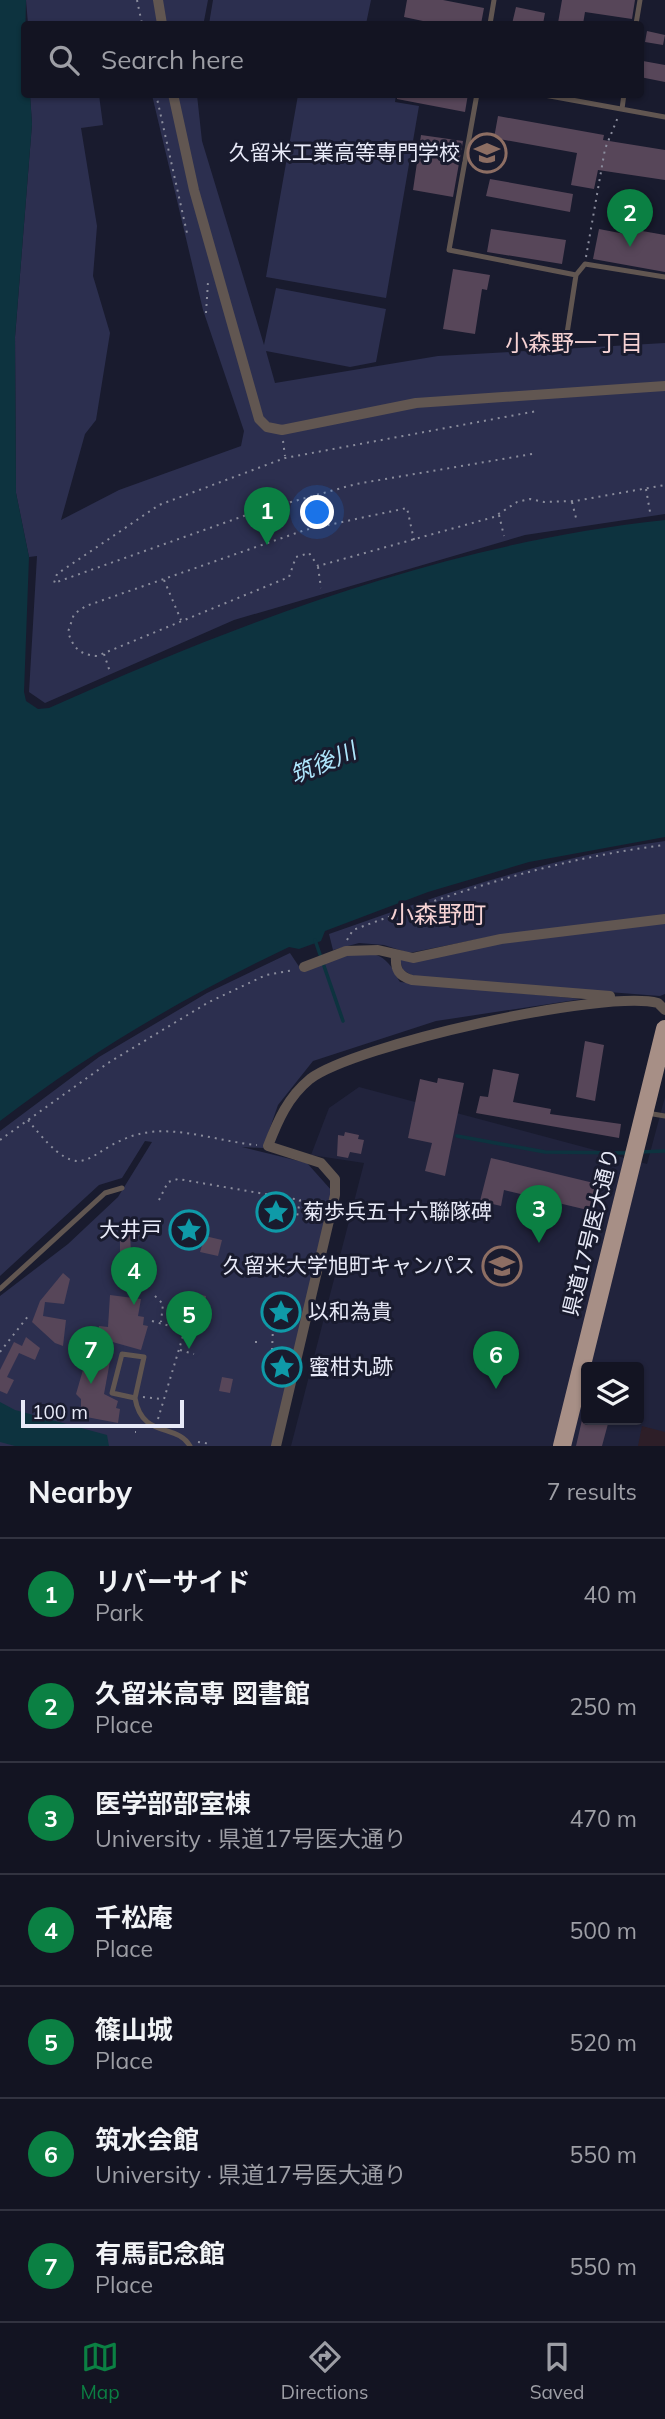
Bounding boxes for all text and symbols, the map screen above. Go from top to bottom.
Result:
search box [21,21,644,98]
icon: search [45,41,83,79]
text: Search here [101,43,244,76]
school or university icon: 久留米工業高等専門学校 [466,132,508,174]
place label: 久留米工業高等専門学校 [229,139,460,165]
pin: 2 [607,189,653,247]
district label: 小森野一丁目 [505,328,643,357]
pin: 1 [244,487,290,545]
your location [300,495,334,529]
water label: 筑後川 [285,735,363,789]
district label: 小森野町 [390,899,486,929]
street label: 県道17号医大通り [557,1145,623,1318]
pin: 3 [516,1185,562,1243]
place icon: 菊歩兵五十六聯隊碑 [255,1191,297,1233]
place label: 菊歩兵五十六聯隊碑 [303,1198,492,1224]
place icon: 大井戸 [168,1209,210,1251]
place label: 大井戸 [99,1216,162,1242]
school or university icon: 久留米大学旭町キャンパス [481,1245,523,1287]
pin: 4 [111,1247,157,1305]
place label: 久留米大学旭町キャンパス [223,1252,475,1278]
pin: 5 [166,1291,212,1349]
place icon: 以和為貴 [260,1291,302,1333]
place label: 以和為貴 [308,1298,392,1324]
pin: 7 [68,1326,114,1384]
pin: 6 [473,1331,519,1389]
place icon: 蜜柑丸跡 [261,1346,303,1388]
place label: 蜜柑丸跡 [309,1353,393,1379]
map controls [581,1362,644,1425]
button: layers [581,1362,644,1425]
scale bar [21,1397,184,1429]
text: 100 m [32,1400,88,1424]
text: Nearby [28,1473,132,1511]
text: 7 results [547,1477,637,1506]
text: リバーサイド [95,1565,250,1598]
text: 1 [44,1580,58,1609]
text: 40 m [583,1580,637,1609]
text: Park [95,1598,143,1627]
text: 久留米高専 図書館 [95,1677,310,1710]
text: 2 [44,1692,58,1721]
text: 250 m [569,1692,637,1721]
text: Place [95,1710,153,1739]
text: 医学部部室棟 [95,1787,251,1820]
text: 3 [44,1804,58,1833]
text: 470 m [569,1804,637,1833]
text: University · 県道17号医大通り [95,1824,407,1853]
text: 千松庵 [95,1901,173,1934]
text: 4 [44,1916,58,1945]
text: 500 m [569,1916,637,1945]
text: Place [95,1934,153,1963]
text: 篠山城 [95,2013,173,2046]
text: 5 [44,2028,58,2057]
text: 520 m [569,2028,637,2057]
text: Place [95,2046,153,2075]
text: 筑水会館 [95,2123,199,2156]
text: 6 [44,2140,58,2169]
text: 550 m [569,2140,637,2169]
text: University · 県道17号医大通り [95,2160,407,2189]
text: 有馬記念館 [95,2237,225,2270]
text: 7 [44,2252,58,2281]
text: 550 m [569,2252,637,2281]
text: Place [95,2270,153,2299]
tab: Map [81,2338,120,2404]
tab: Directions [281,2338,369,2404]
tab: Saved [530,2338,584,2404]

